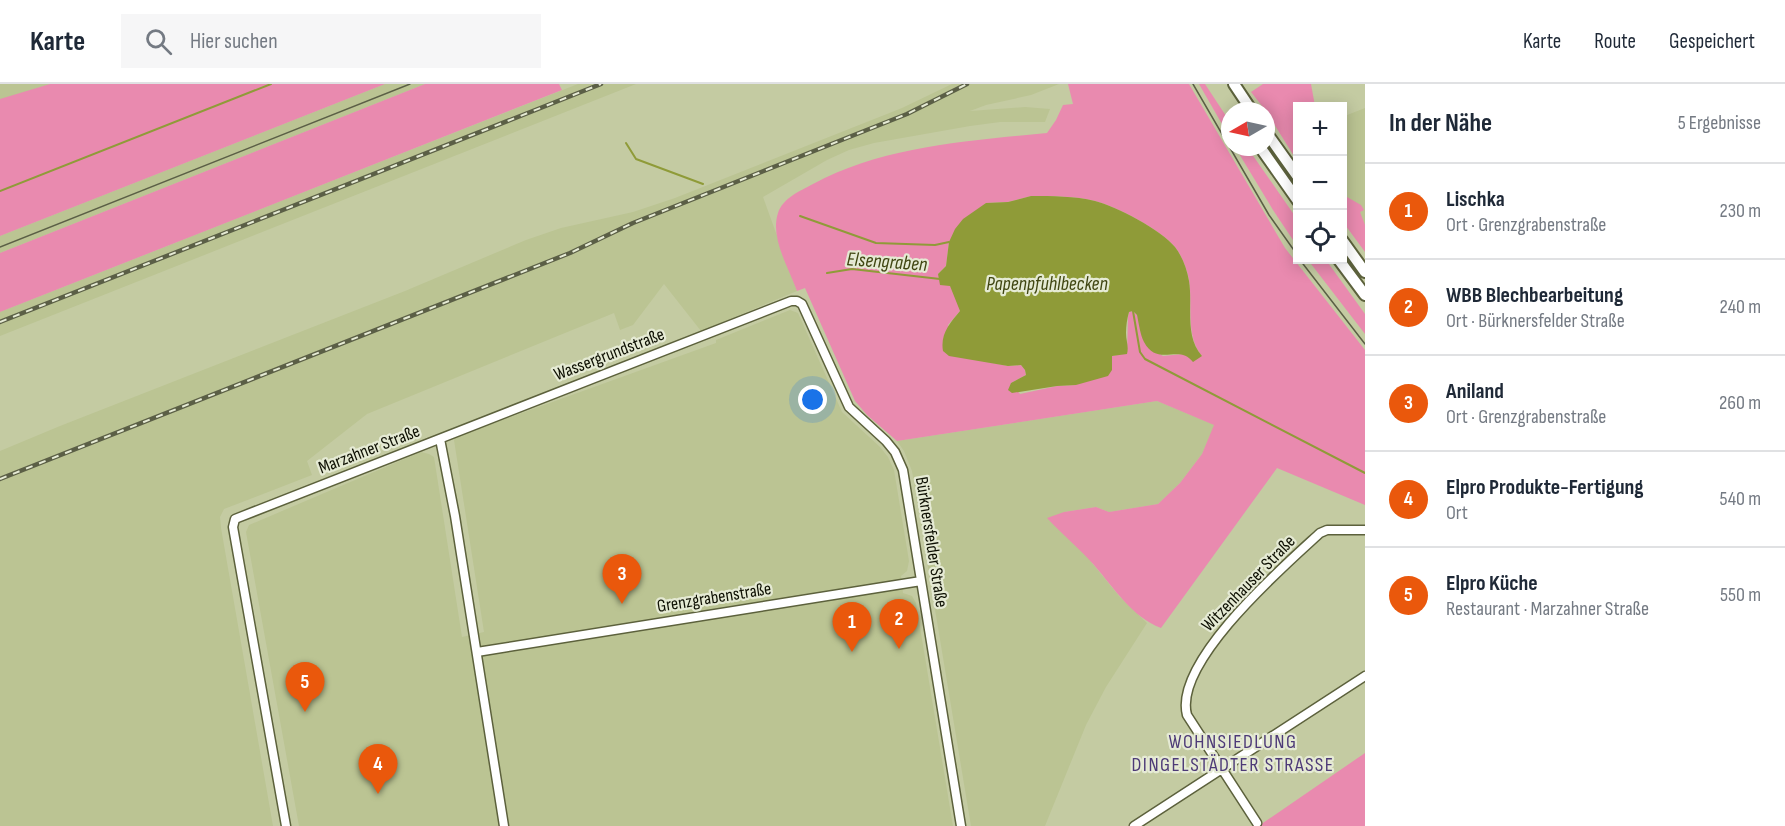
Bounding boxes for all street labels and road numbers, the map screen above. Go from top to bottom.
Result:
street label: Wassergrundstraße [551,324,667,385]
street label: Marzahner Straße [316,421,423,478]
street label: Bürknersfelder Straße [911,475,952,609]
street label: Witzenhauser Straße [1197,531,1300,636]
street label: Grenzgrabenstraße [656,578,773,617]

